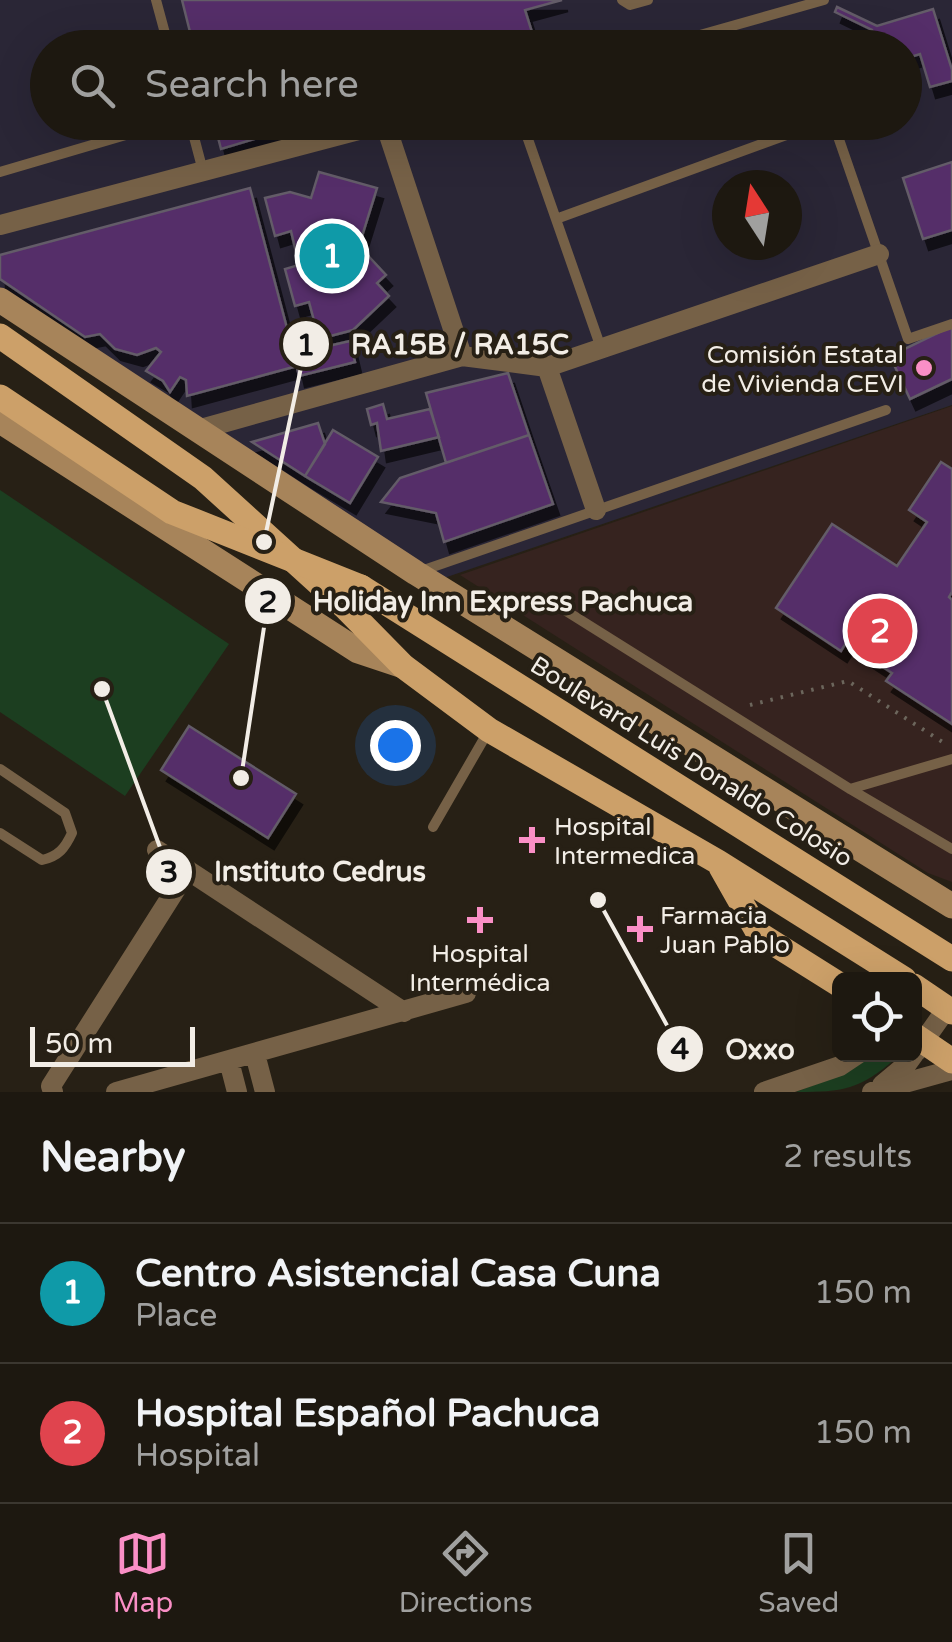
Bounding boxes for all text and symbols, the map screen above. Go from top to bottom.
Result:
search box [30,30,922,140]
icon: search [65,58,120,113]
text: Search here [145,62,359,108]
north arrow [712,170,802,260]
pin: 1 [300,218,364,294]
callout: RA15B / RA15C [281,315,589,373]
text: 1 [297,327,315,364]
text: RA15B / RA15C [351,328,569,362]
place label: Comisión Estatal de Vivienda CEVI [701,340,904,399]
marker: Comisión Estatal de Vivienda CEVI [913,357,935,379]
callout: Holiday Inn Express Pachuca [243,572,713,630]
text: 2 [259,584,277,621]
text: Holiday Inn Express Pachuca [313,585,693,619]
pin: 2 [848,594,912,668]
street label: Boulevard Luis Donaldo Colosio [525,650,858,874]
your location [370,720,421,771]
place label: Hospital Intermedica [554,812,695,871]
marker: Hospital Intermedica [519,827,545,853]
callout: Instituto Cedrus [144,843,446,901]
text: 3 [160,854,178,891]
text: Instituto Cedrus [214,855,426,889]
place label: Farmacia Juan Pablo [660,901,790,960]
marker: Hospital Intermédica [467,907,493,933]
marker: Farmacia Juan Pablo [629,918,651,940]
place label: Hospital Intermédica [409,939,551,998]
map controls [832,972,922,1062]
button: locate [832,972,922,1062]
callout: Oxxo [655,1020,815,1078]
scale bar [30,1022,195,1066]
text: 50 m [45,1027,113,1061]
text: 4 [671,1031,690,1068]
text: Oxxo [725,1033,795,1067]
text: Nearby [40,1132,185,1183]
text: 2 results [783,1138,912,1176]
text: Centro Asistencial Casa Cuna [135,1251,661,1297]
text: 1 [62,1274,83,1312]
text: 150 m [814,1274,912,1312]
text: Place [135,1297,217,1335]
text: Hospital Español Pachuca [135,1391,600,1437]
text: 2 [62,1414,83,1452]
text: 150 m [814,1414,912,1452]
text: Hospital [135,1437,260,1475]
tab: Map [113,1526,173,1620]
tab: Directions [399,1526,533,1620]
tab: Saved [758,1526,839,1620]

